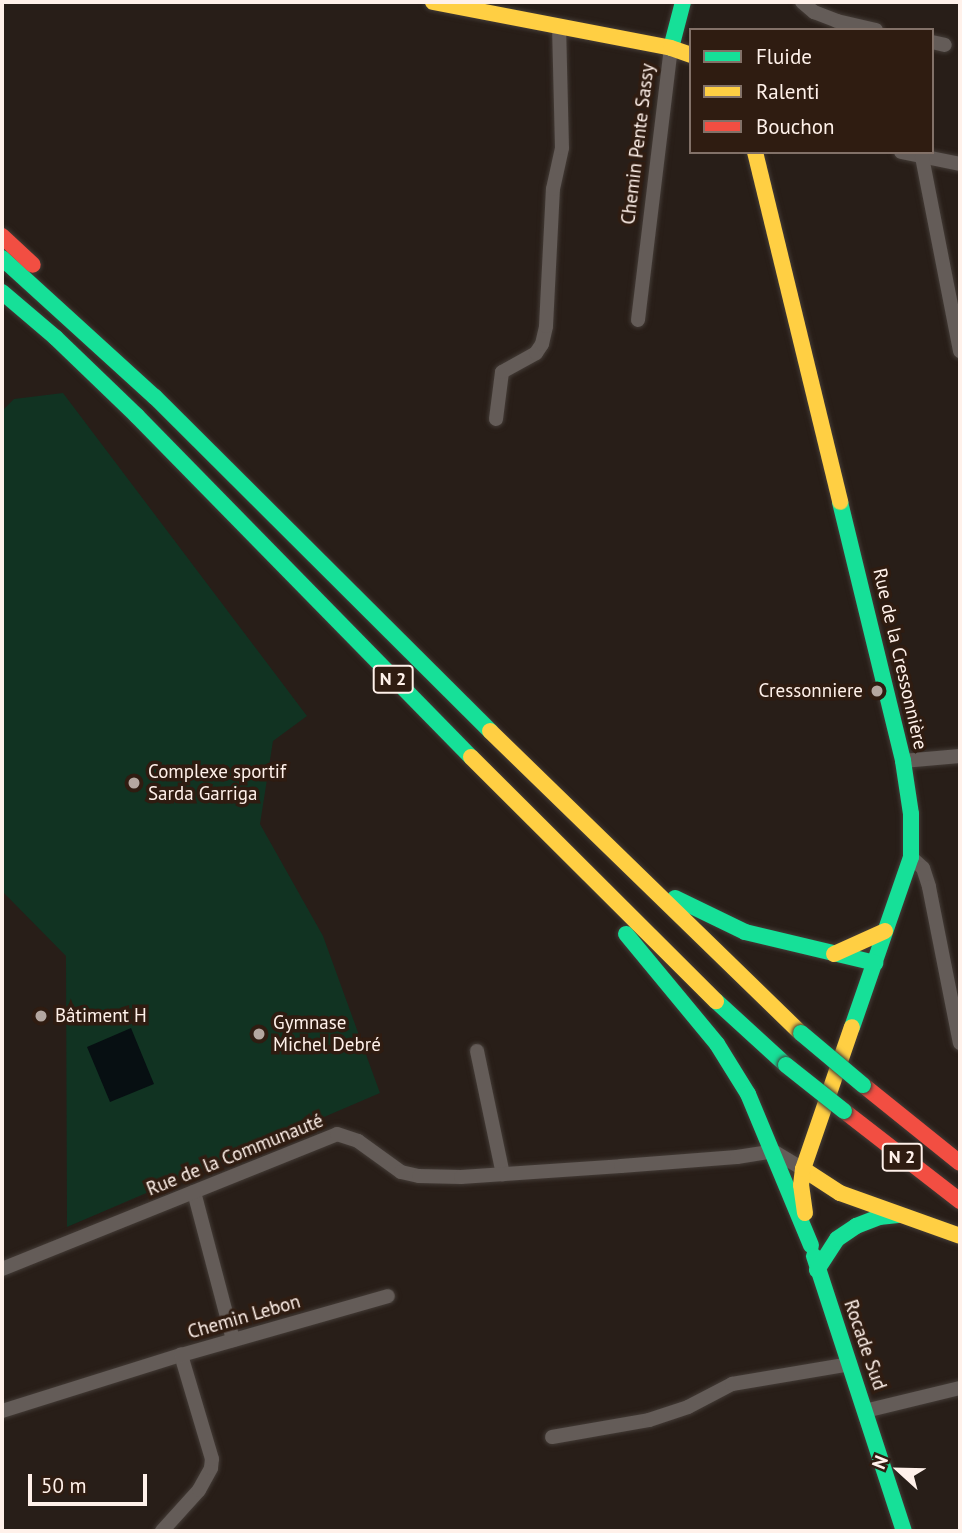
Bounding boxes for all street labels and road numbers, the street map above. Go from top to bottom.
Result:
street label: Chemin Pente Sassy [617,62,659,226]
street label: Rue de la Cressonnière [868,566,932,752]
road number: N 2 [372,664,414,694]
street label: Rue de la Communauté [143,1109,327,1201]
road number: N 2 [881,1142,923,1172]
street label: Chemin Lebon [185,1290,303,1344]
street label: Rocade Sud [839,1297,891,1393]

